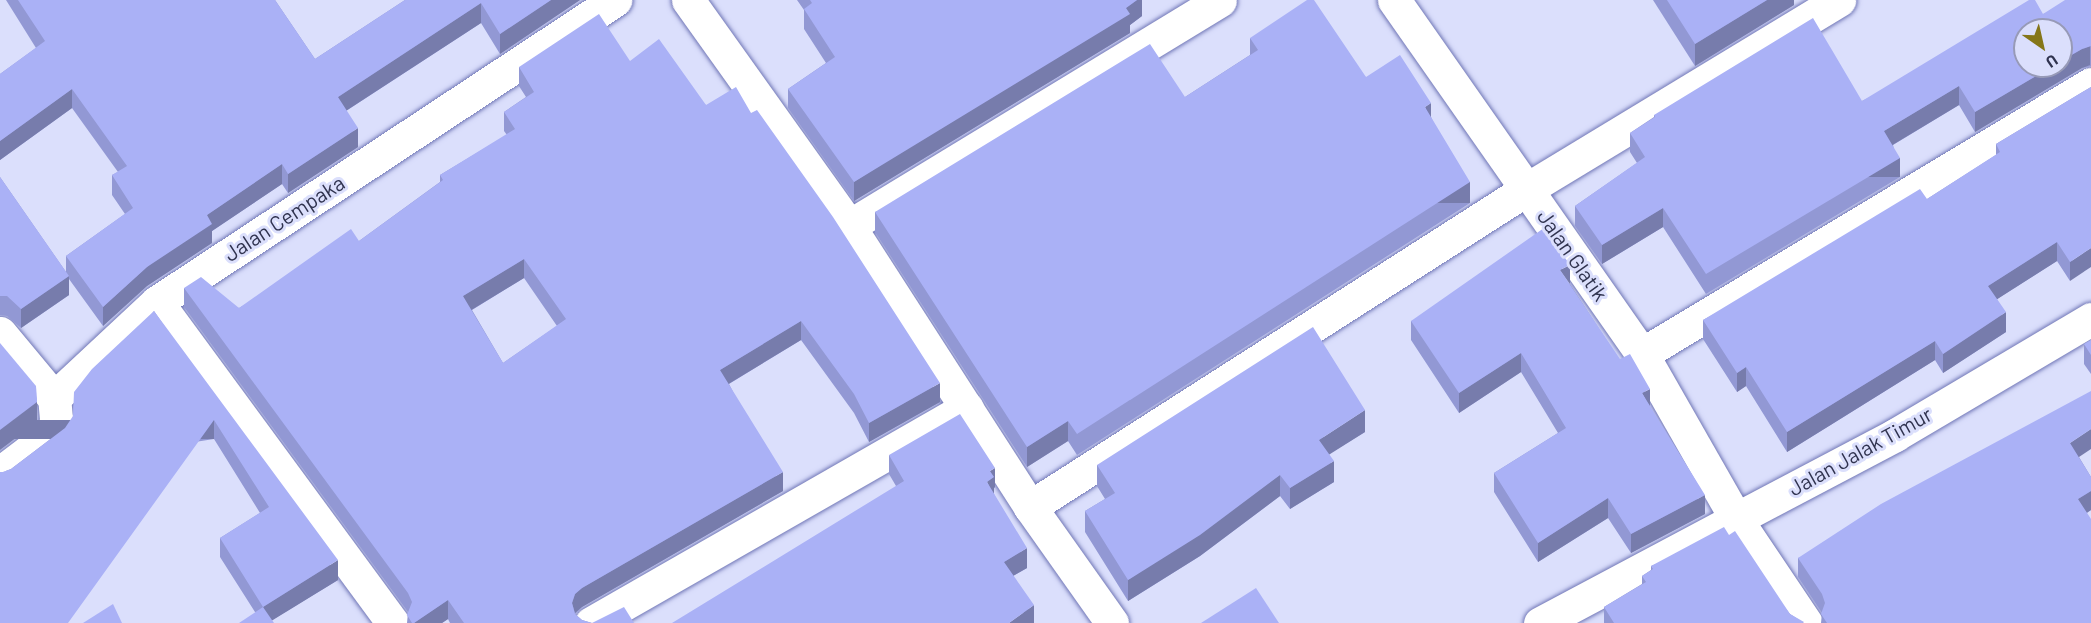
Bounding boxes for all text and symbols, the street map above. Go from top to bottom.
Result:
north arrow [2013,18,2073,78]
text: U [2043,51,2062,72]
street label: Jalan Cempaka [219,170,349,266]
street label: Jalan Glatik [1532,204,1614,306]
street label: Jalan Jalak Timur [1784,401,1936,501]

